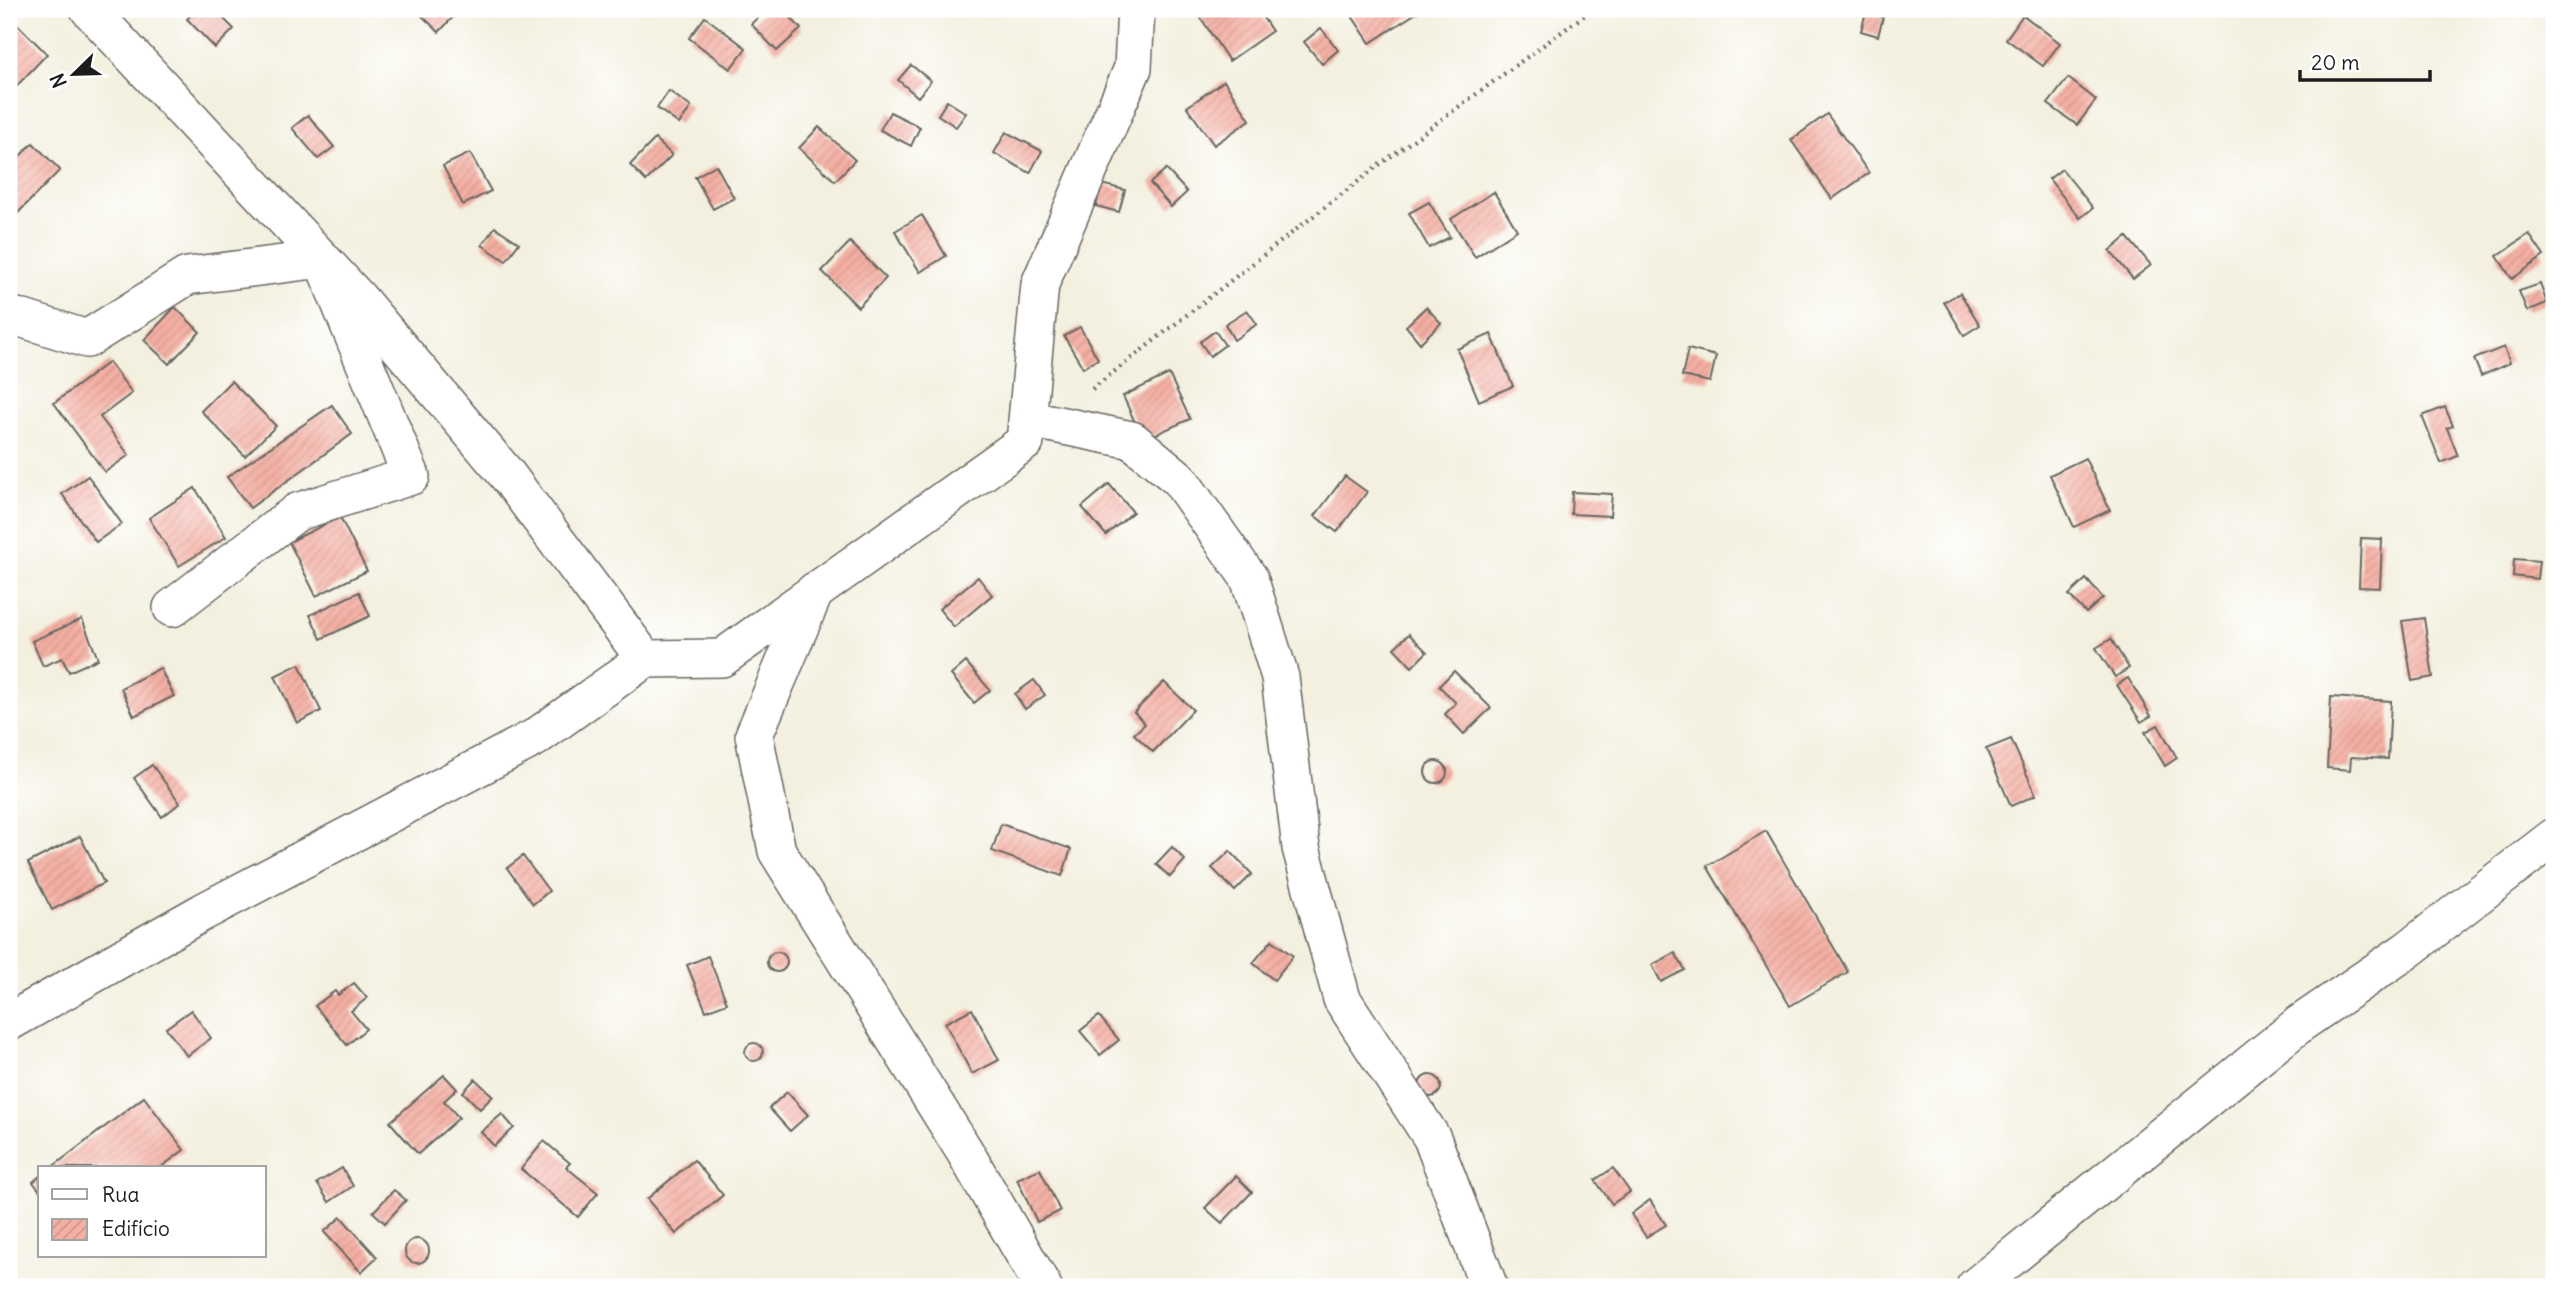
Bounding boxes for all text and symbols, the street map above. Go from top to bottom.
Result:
north arrow [38,38,108,108]
scale bar [2300,38,2430,82]
text: 20 m [2311,49,2360,76]
text: N [45,70,72,91]
legend [38,1166,266,1258]
text: Rua [102,1181,139,1208]
text: Edifício [102,1215,170,1242]

